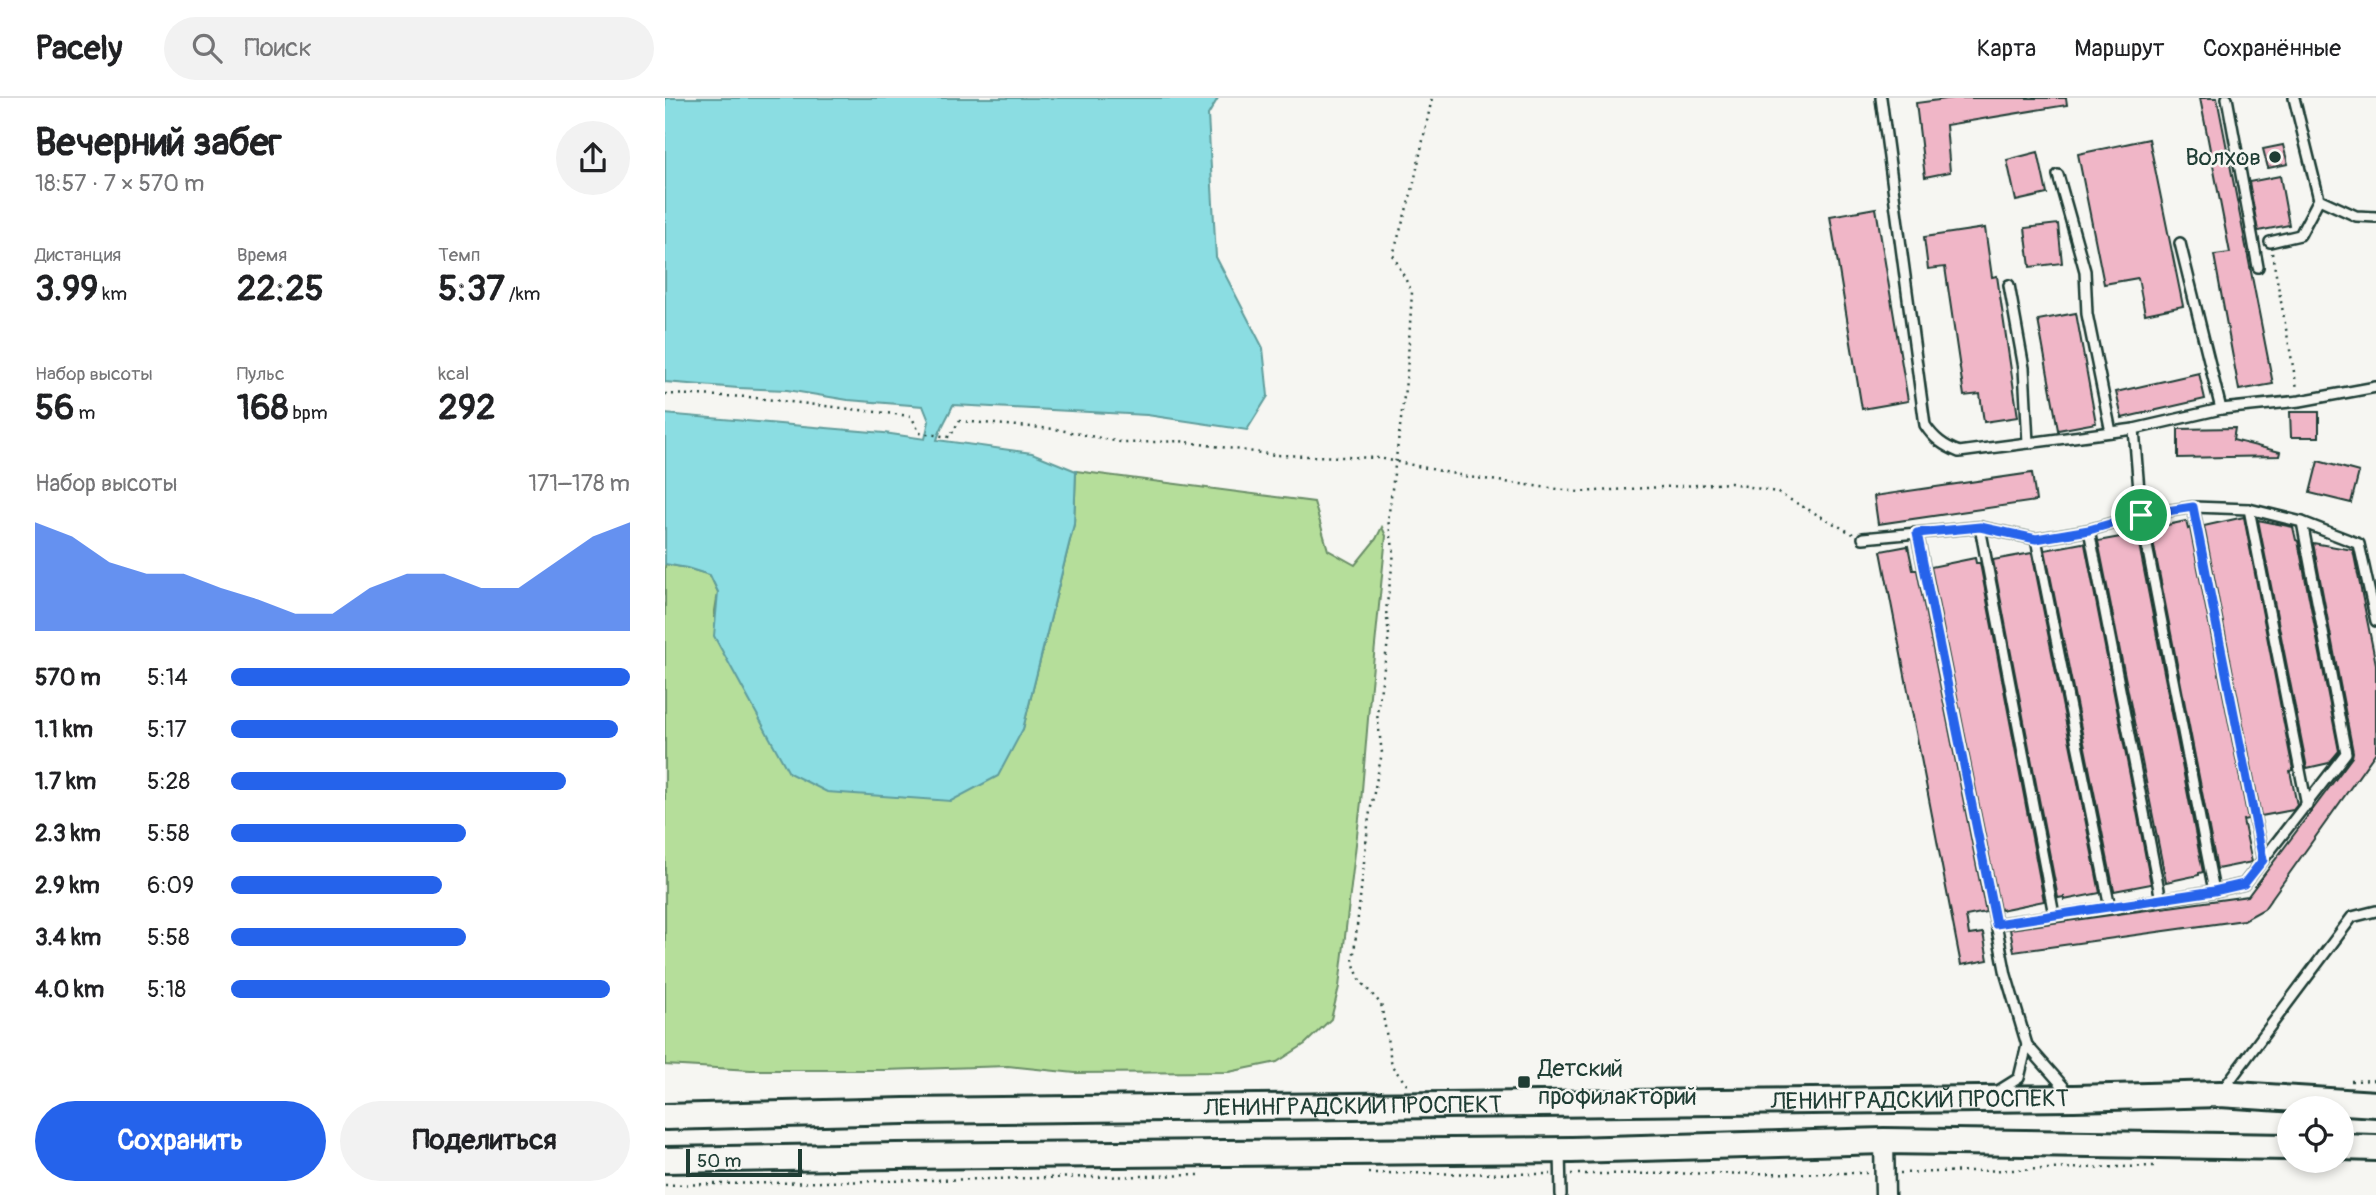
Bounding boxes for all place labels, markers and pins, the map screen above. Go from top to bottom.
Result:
place label: Волхов [2185,143,2261,172]
marker: Волхов [2267,149,2283,165]
pin [2111,485,2171,545]
place label: Детский профилакторий [1537,1054,1697,1111]
marker: Детский профилакторий [1516,1074,1532,1090]

